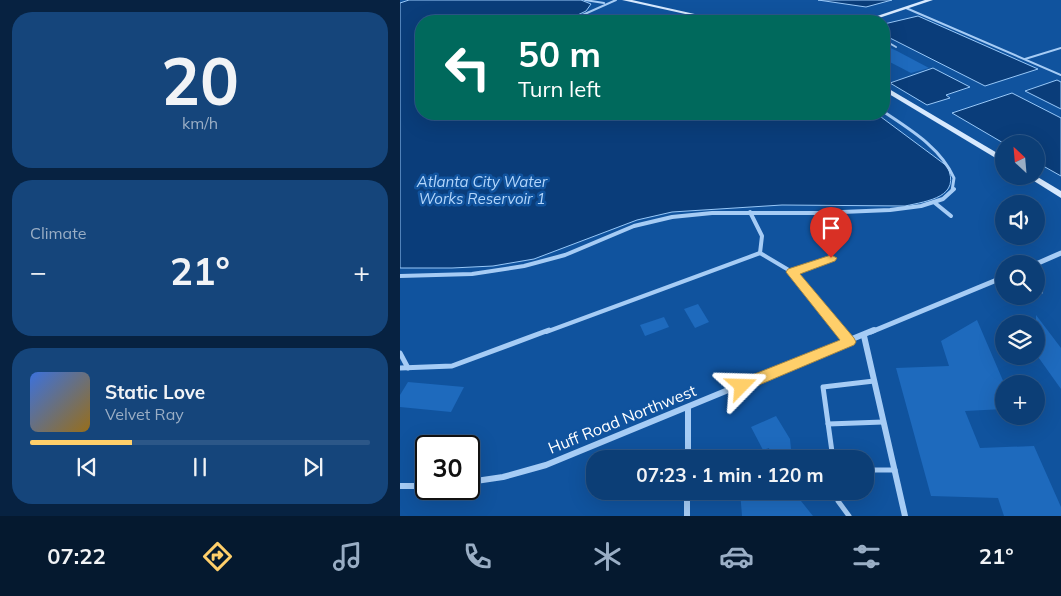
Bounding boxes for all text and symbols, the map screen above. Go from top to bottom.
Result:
text: 50 m [518,32,601,76]
icon: left [435,35,500,100]
text: 20 [161,40,239,121]
text: Turn left [518,75,601,103]
text: km/h [182,113,218,133]
north arrow [995,135,1045,185]
map controls [995,135,1045,425]
water label: Atlanta City Water Works Reservoir 1 [416,172,548,208]
button: sound [995,195,1045,245]
pin [810,207,852,258]
icon: arrive [817,214,845,242]
text: Climate [30,223,86,243]
text: 21° [170,247,230,295]
text: − [30,254,47,289]
text: + [353,254,370,289]
button: search [995,255,1045,305]
button: layers [995,315,1045,365]
position arrow [715,359,767,411]
button: + [995,375,1045,425]
text: Static Love [105,380,205,404]
street label: Huff Road Northwest [545,380,699,458]
text: Velvet Ray [105,404,184,424]
speed limit sign: 30 [415,435,480,500]
icon: previous [73,453,101,481]
icon: pause [186,453,214,481]
icon: next [299,453,327,481]
text: 07:23 · 1 min · 120 m [636,463,824,487]
icon: directions [200,539,235,574]
icon: music [330,539,365,574]
icon: phone [460,539,495,574]
icon: climate [590,539,625,574]
icon: car [719,539,754,574]
icon: filters [849,539,884,574]
text: 07:22 [47,542,106,570]
text: 21° [979,542,1014,570]

